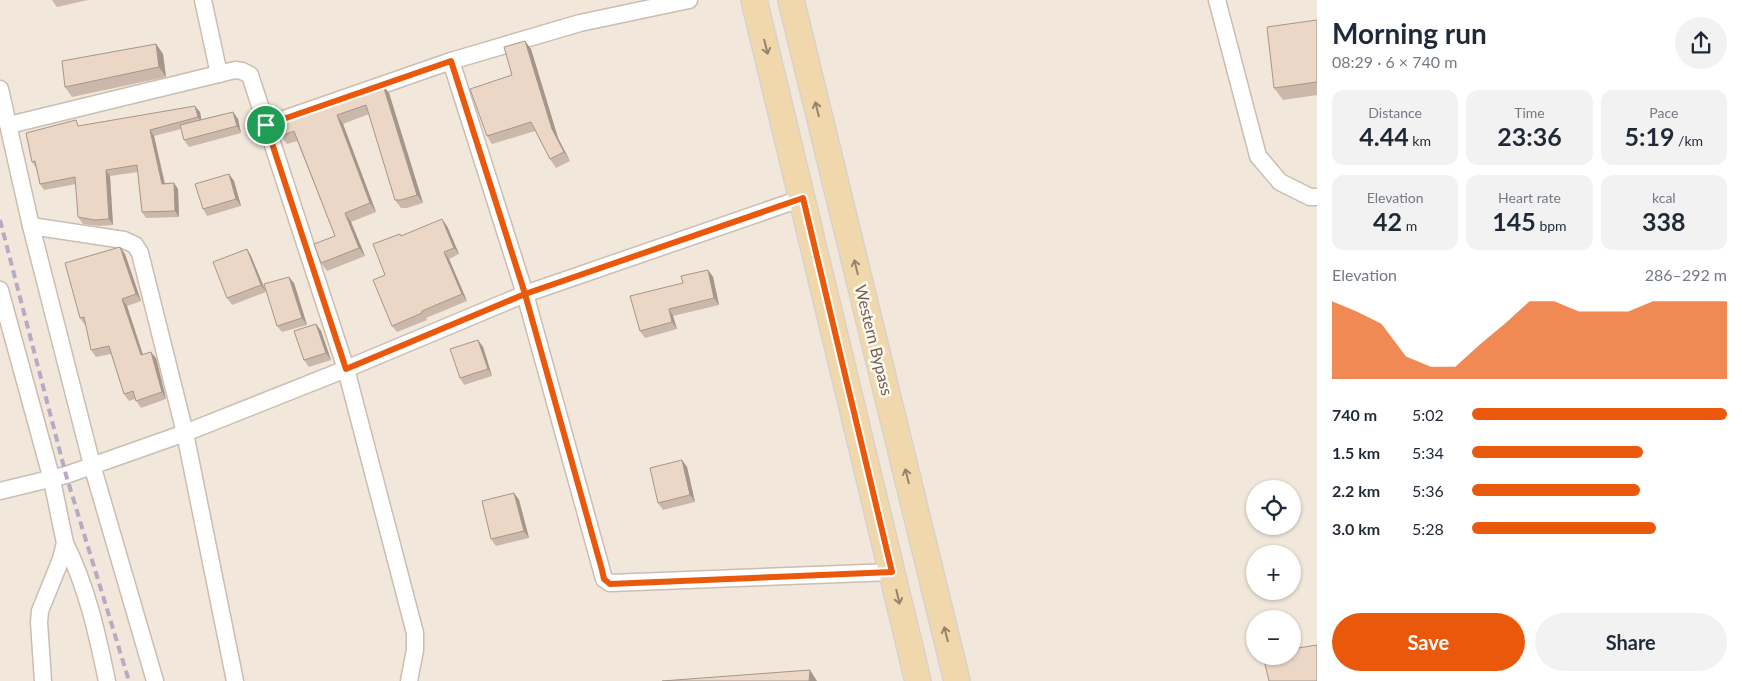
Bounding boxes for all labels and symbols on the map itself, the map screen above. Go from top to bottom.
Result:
one-way arrow [762,39,771,55]
one-way arrow [812,102,822,118]
pin [245,104,287,146]
one-way arrow [851,259,860,275]
street label: Western Bypass [852,283,897,397]
one-way arrow [902,468,911,484]
one-way arrow [893,588,903,604]
one-way arrow [941,626,950,642]

